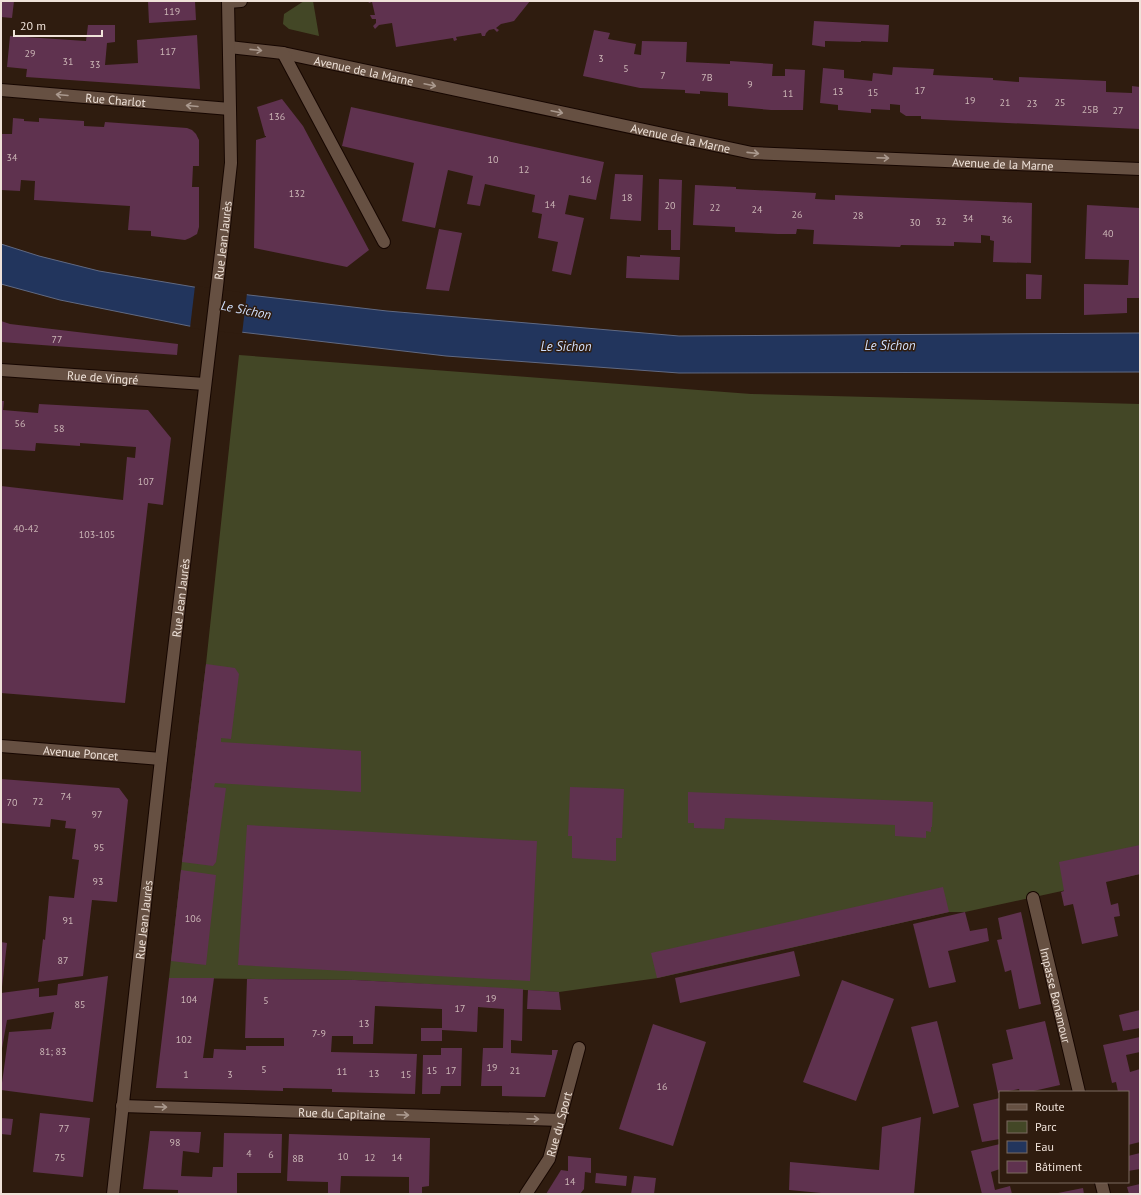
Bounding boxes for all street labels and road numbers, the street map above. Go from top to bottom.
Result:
street label: Avenue de la Marne [313,52,415,88]
street label: Rue Charlot [85,90,146,109]
street label: Avenue de la Marne [630,120,732,156]
street label: Avenue de la Marne [952,154,1054,173]
street label: Rue Jean Jaurès [210,200,234,281]
street label: Rue de Vingré [67,367,139,387]
street label: Rue Jean Jaurès [168,557,192,638]
street label: Avenue Poncet [43,742,119,763]
street label: Rue Jean Jaurès [131,879,155,960]
street label: Impasse Bonamour [1037,946,1075,1045]
street label: Rue du Sport [542,1090,574,1158]
street label: Rue du Capitaine [298,1104,386,1122]

